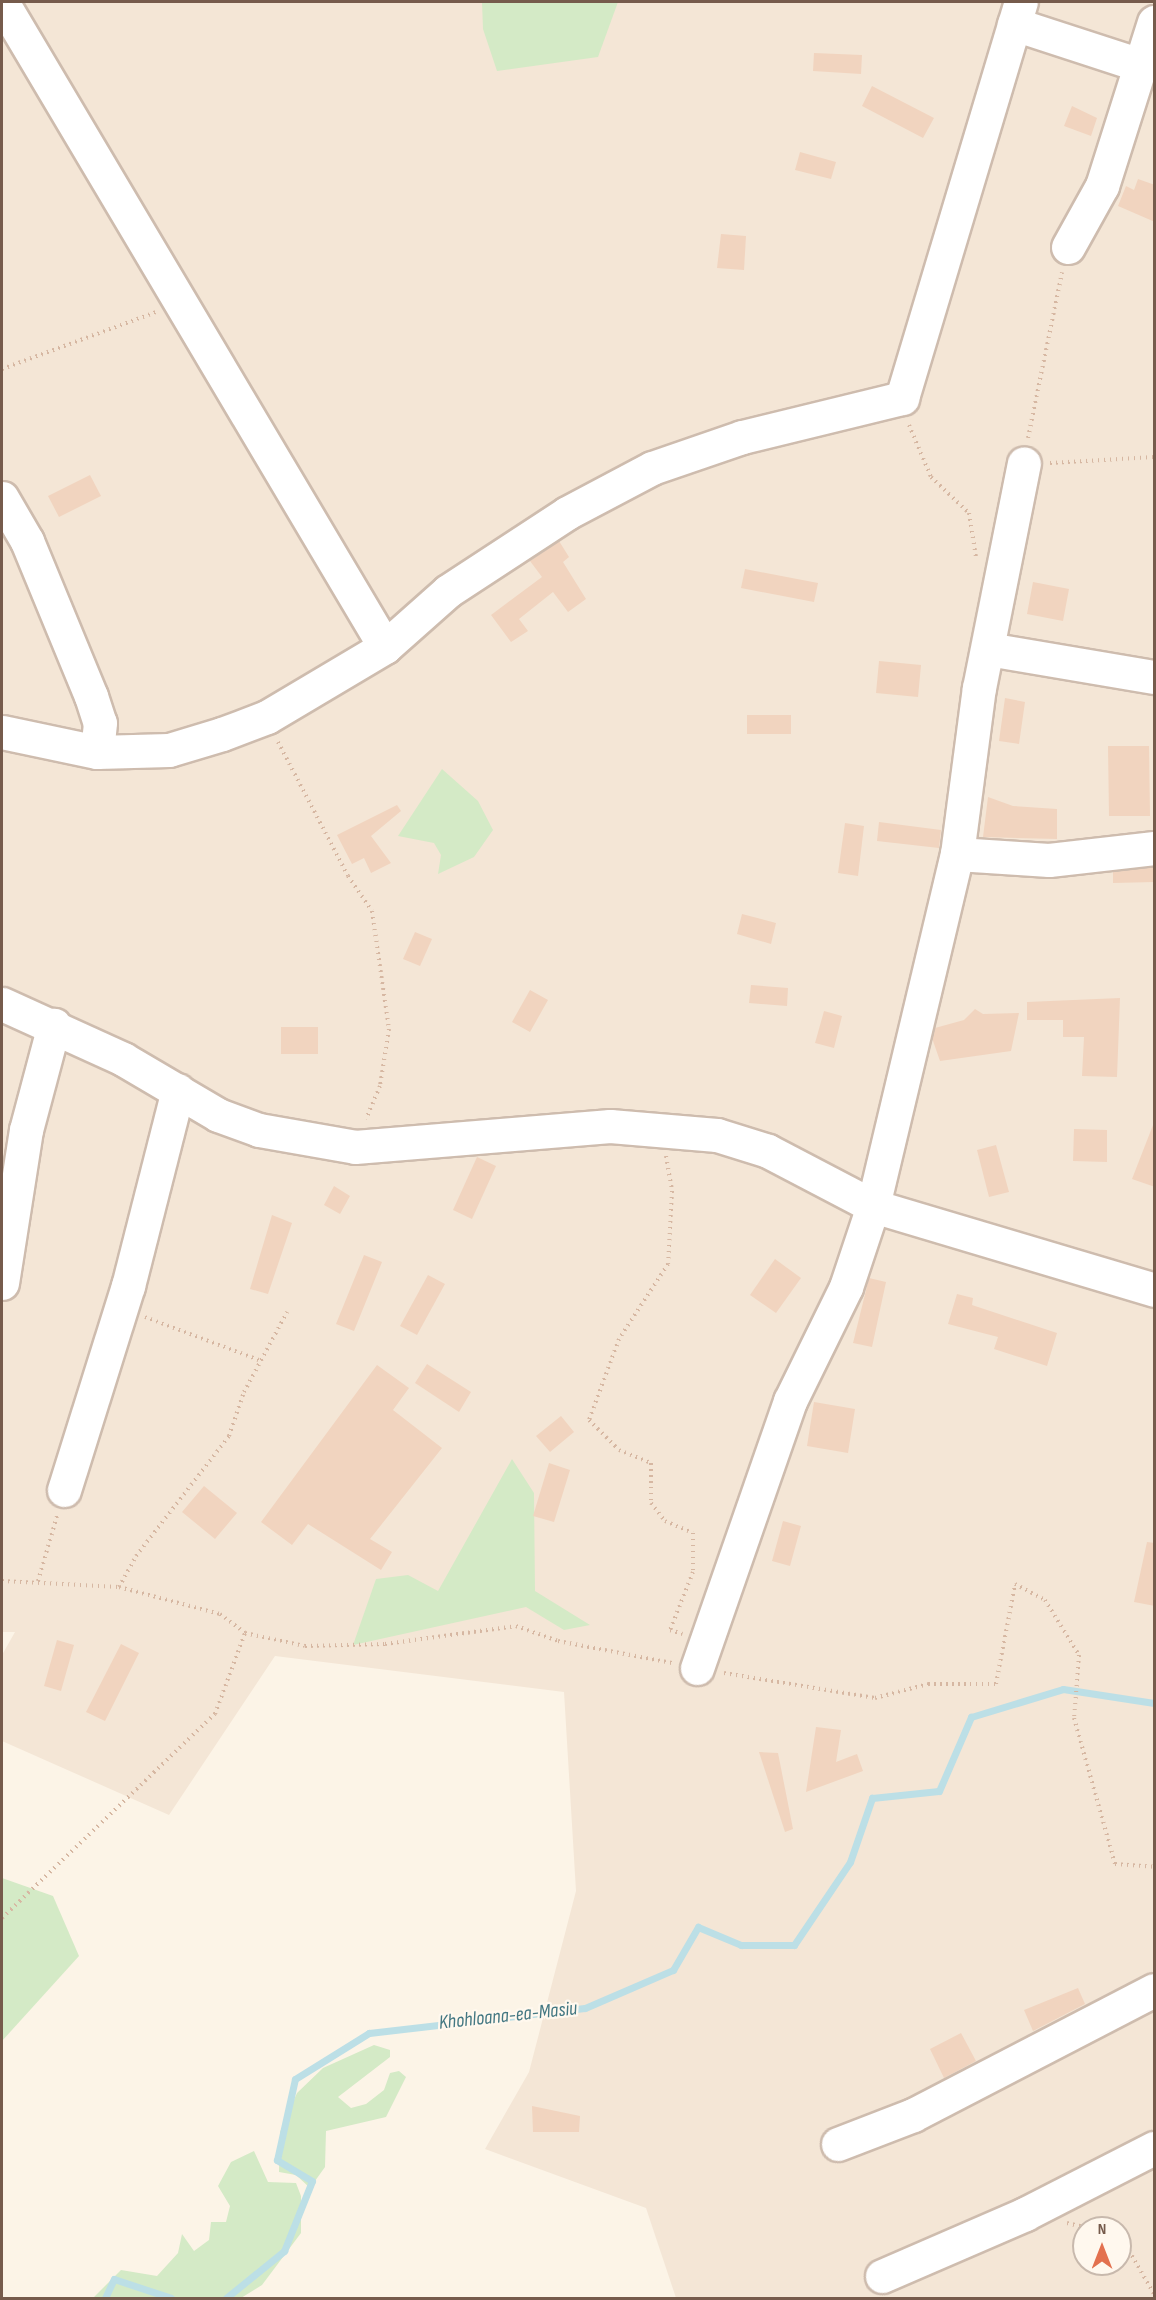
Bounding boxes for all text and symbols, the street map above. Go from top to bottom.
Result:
water label: Khohloana-ea-Masiu [438,1997,578,2035]
north arrow [1072,2216,1132,2276]
text: N [1098,2220,1106,2239]

